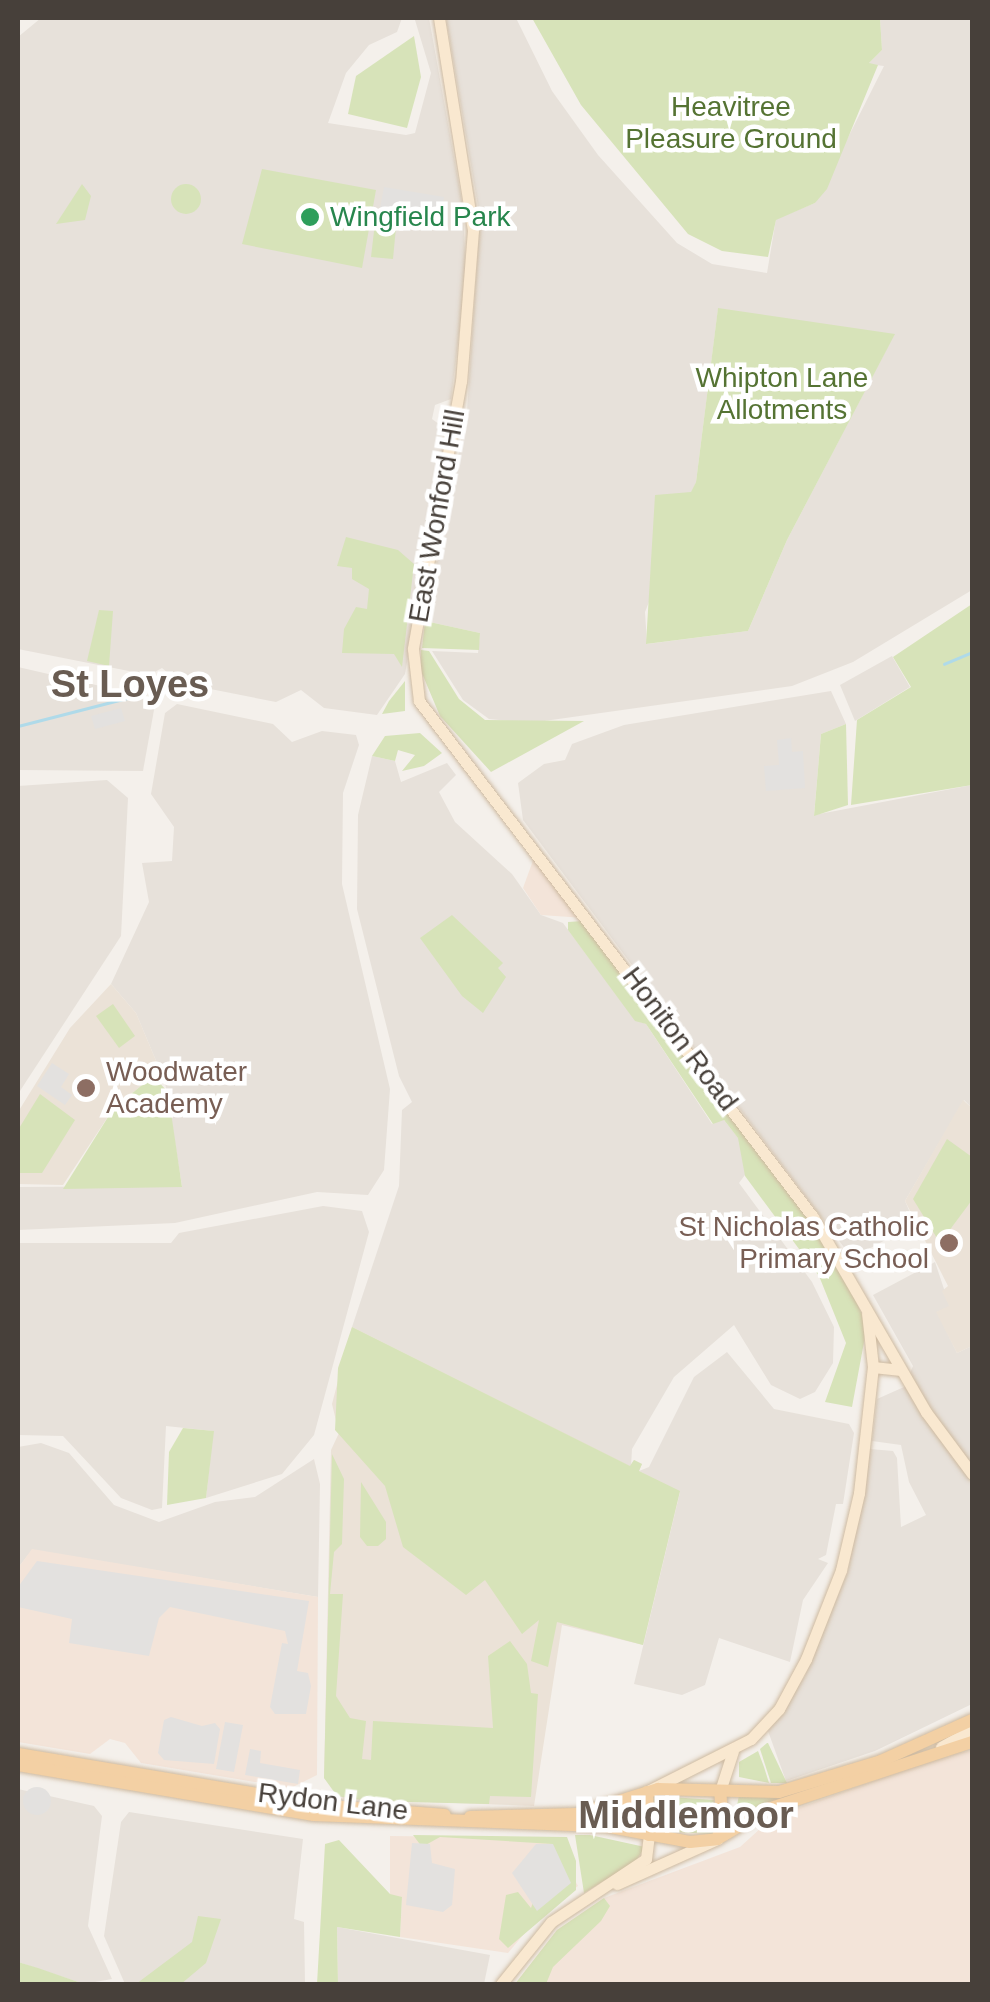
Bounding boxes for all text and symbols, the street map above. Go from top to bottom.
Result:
park label: Heavitree Pleasure Ground [625,90,837,156]
place label: Wingfield Park [330,200,511,234]
marker: Wingfield Park [299,206,321,228]
park label: Whipton Lane Allotments [696,361,868,427]
street label: East Wonford Hill [402,407,472,625]
district label: St Loyes [51,662,209,708]
street label: Honiton Road [615,961,745,1117]
place label: Woodwater Academy [106,1055,247,1121]
marker: Woodwater Academy [75,1077,97,1099]
place label: St Nicholas Catholic Primary School [678,1210,929,1276]
marker: St Nicholas Catholic Primary School [938,1232,960,1254]
street label: Rydon Lane [256,1776,410,1828]
district label: Middlemoor [578,1793,794,1839]

